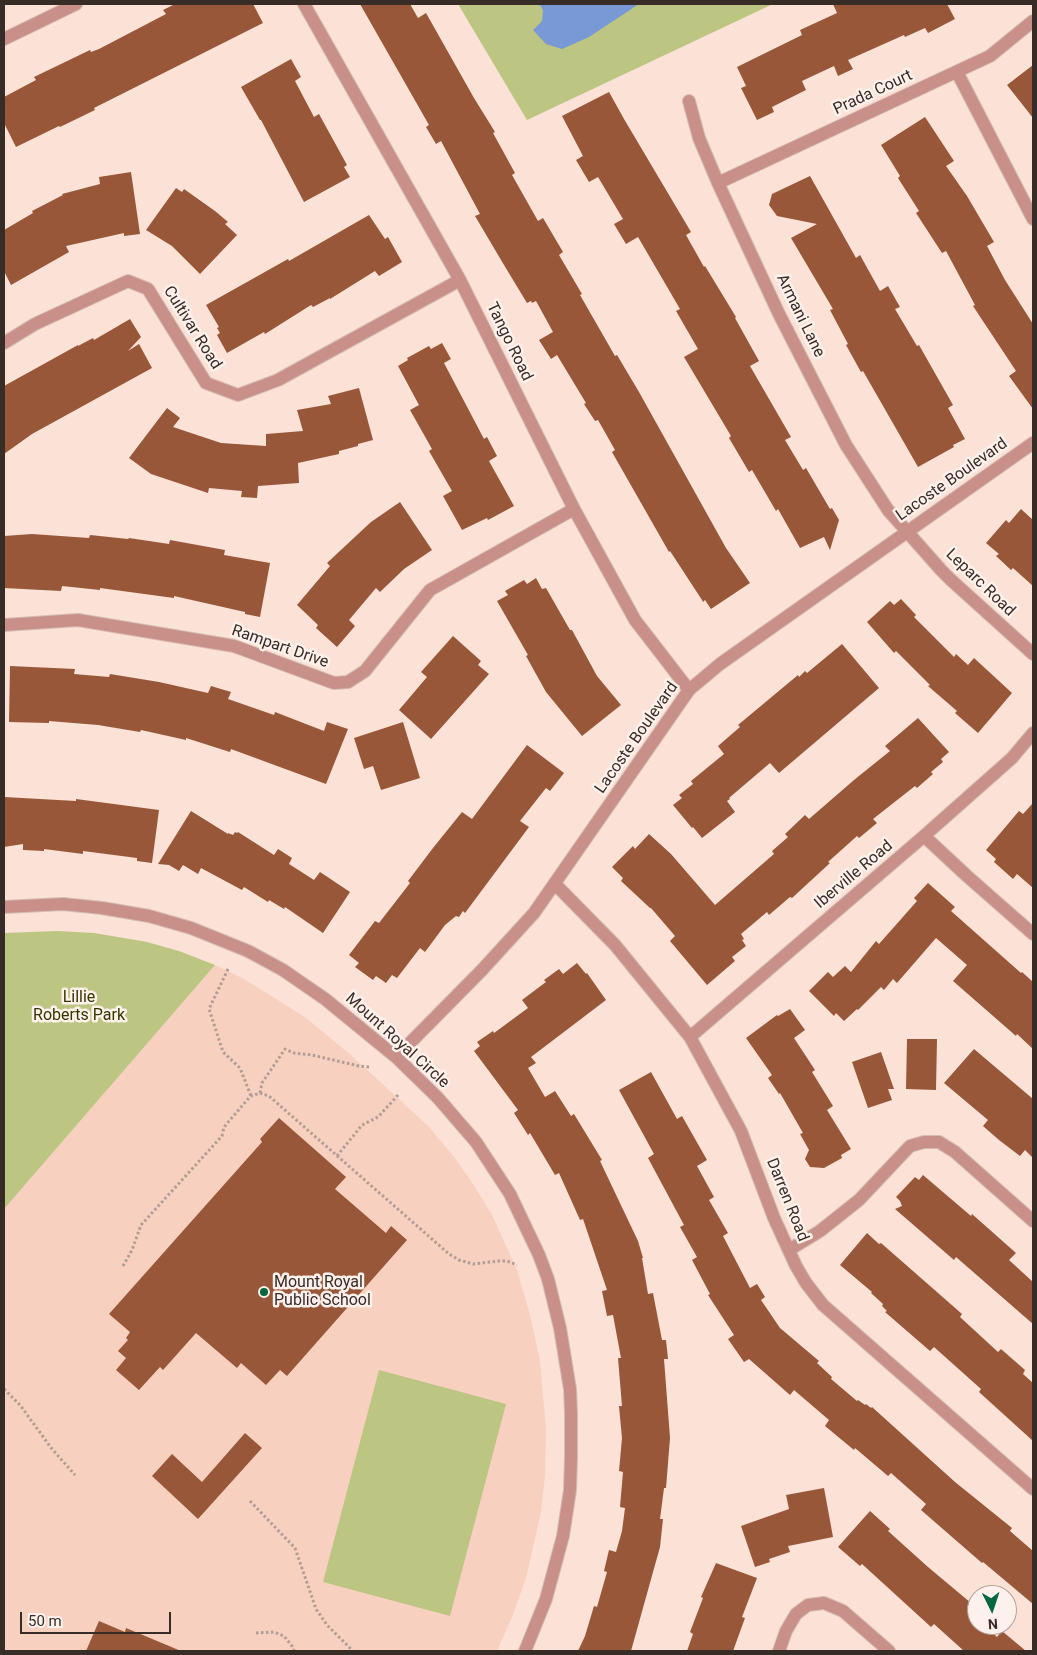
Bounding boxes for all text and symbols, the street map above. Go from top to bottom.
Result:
street label: Prada Court [830,66,916,120]
street label: Armani Lane [772,271,828,361]
street label: Cultivar Road [159,283,225,373]
street label: Tango Road [482,300,536,384]
street label: Lacoste Boulevard [893,434,1011,526]
street label: Leparc Road [941,545,1019,621]
street label: Rampart Drive [229,621,331,673]
street label: Lacoste Boulevard [591,679,683,797]
street label: Iberville Road [811,837,897,913]
park label: Lillie Roberts Park [33,988,125,1026]
street label: Mount Royal Circle [341,989,453,1093]
street label: Darren Road [762,1156,812,1244]
place label: Mount Royal Public School [274,1273,371,1311]
marker: Mount Royal Public School [258,1286,270,1298]
north arrow [967,1585,1017,1635]
scale bar [22,1602,174,1634]
text: 50 m [28,1612,62,1630]
text: N [987,1616,998,1632]

